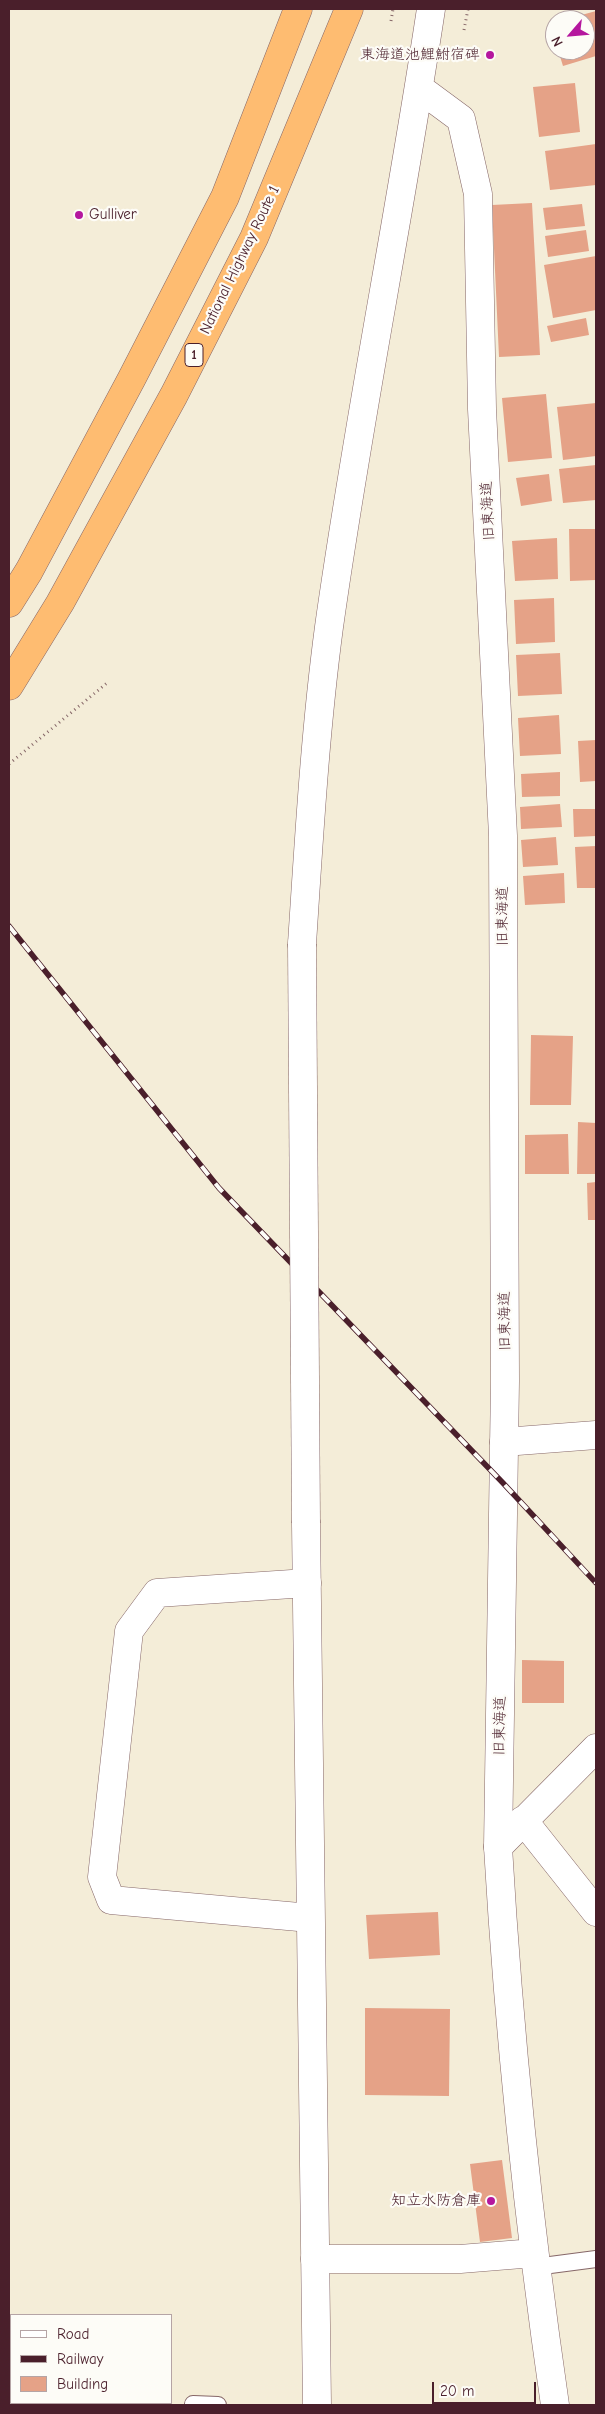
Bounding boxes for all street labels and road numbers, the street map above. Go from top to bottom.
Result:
street label: National Highway Route 1 [196,183,284,337]
road number: 1 [185,344,203,366]
street label: 旧東海道 [477,481,499,541]
street label: 旧東海道 [494,886,512,946]
street label: 旧東海道 [495,1291,515,1351]
street label: 旧東海道 [490,1696,510,1756]

